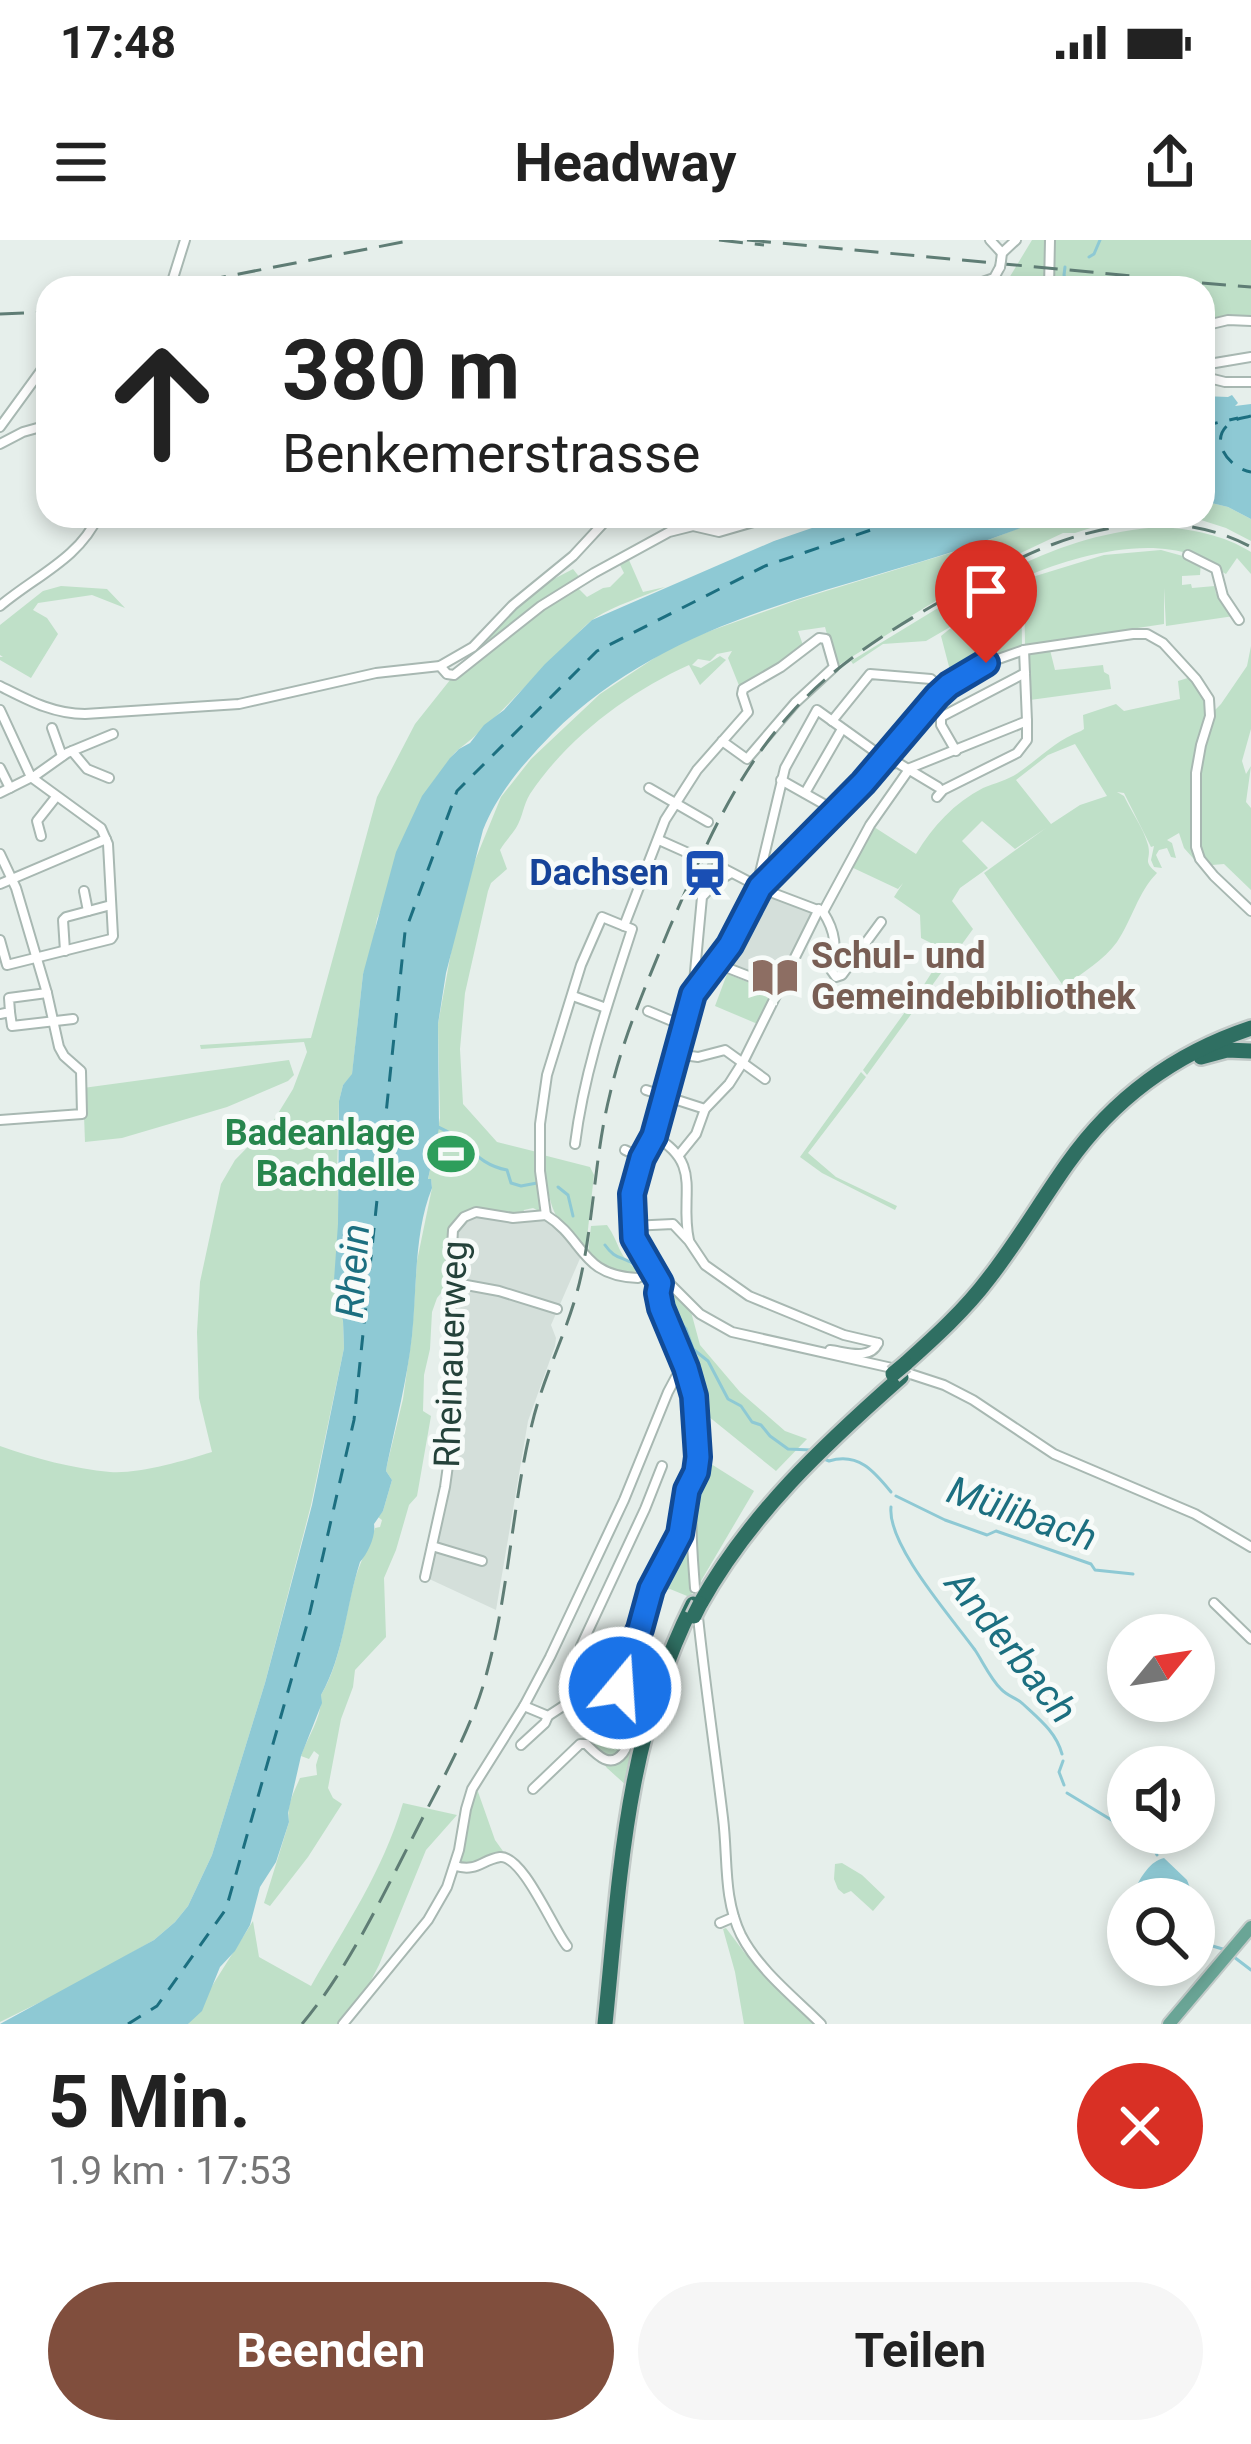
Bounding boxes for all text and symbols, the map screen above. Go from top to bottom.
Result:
text: 17:48 [60,16,176,69]
icon: menu [48,129,114,195]
icon: share [1137,129,1203,195]
text: Headway [515,131,736,194]
text: 380 m [282,321,520,420]
icon: ahead [84,324,240,480]
text: Benkemerstrasse [282,422,700,485]
pin [935,540,1037,663]
icon: arrive [953,558,1019,624]
station icon: Dachsen [680,848,730,898]
place label: Dachsen [529,852,669,894]
place label: Schul- und Gemeindebibliothek [811,935,1136,1018]
library icon: Schul- und Gemeindebibliothek [750,952,800,1002]
place label: Badeanlage Bachdelle [225,1112,415,1195]
sports icon: Badeanlage Bachdelle [426,1129,476,1179]
water label: Rhein [327,1222,379,1320]
street label: Rheinauerweg [426,1240,476,1468]
water label: Mülibach [941,1467,1103,1561]
water label: Anderbach [935,1560,1086,1732]
north arrow [1107,1614,1215,1722]
map controls [1107,1614,1215,1986]
position arrow [557,1625,683,1751]
button: sound [1107,1746,1215,1854]
button: search [1107,1878,1215,1986]
text: 5 Min. [48,2060,251,2145]
button: close [1077,2063,1203,2189]
text: 1.9 km · 17:53 [48,2148,292,2194]
button: Beenden [48,2282,614,2420]
button: Teilen [638,2282,1203,2420]

